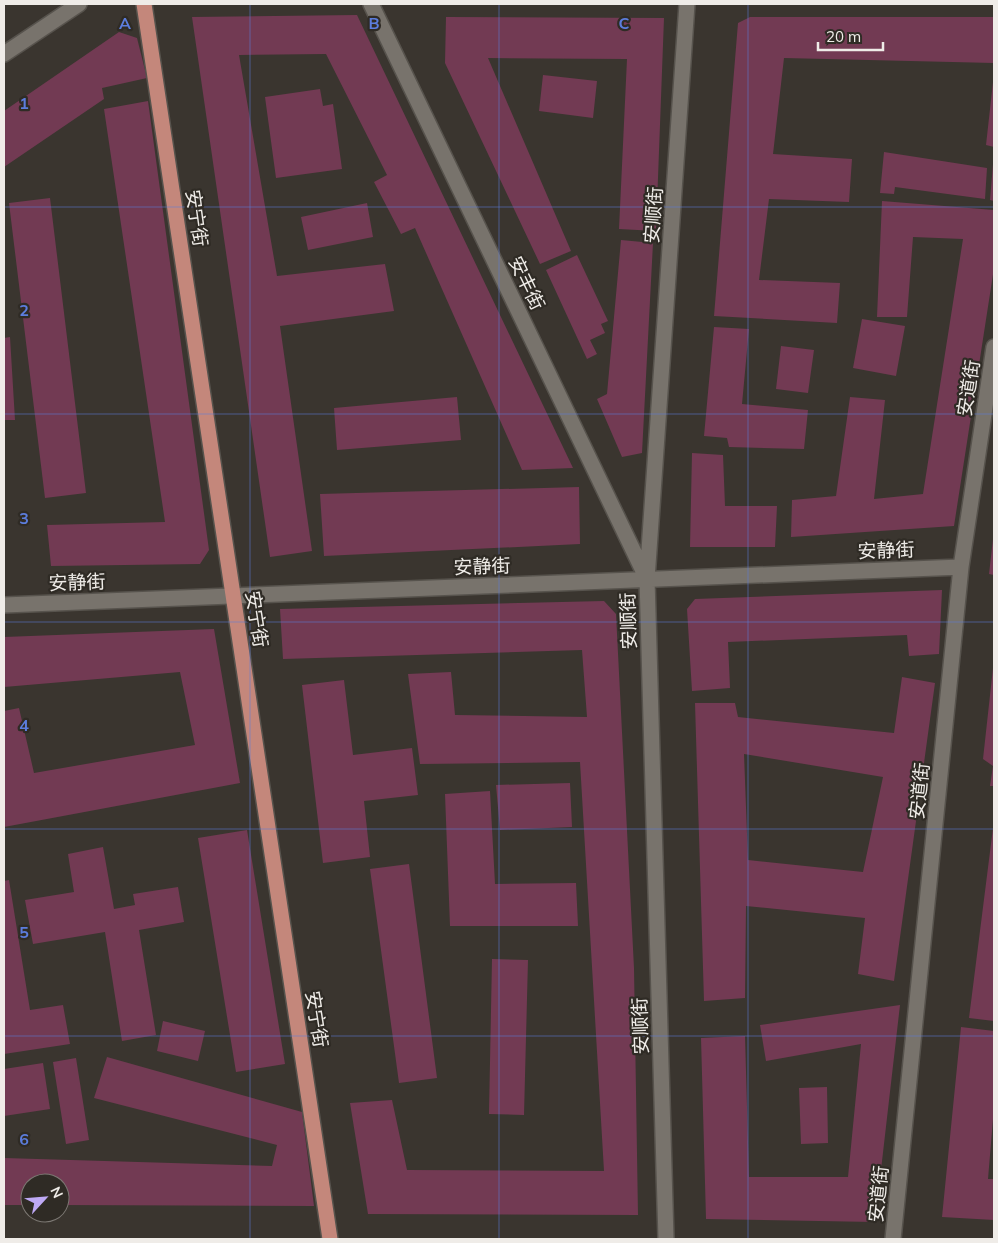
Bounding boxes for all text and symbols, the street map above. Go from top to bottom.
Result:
text: A [119,13,131,33]
text: B [368,13,380,33]
text: C [619,13,630,33]
scale bar [818,20,883,52]
text: 20 m [826,27,861,46]
text: 1 [19,93,29,113]
street label: 安顺街 [639,186,667,244]
street label: 安宁街 [181,188,213,248]
street label: 安丰街 [504,252,550,314]
text: 2 [19,300,29,320]
street label: 安道街 [952,358,984,418]
text: 3 [19,508,29,528]
street label: 安静街 [857,537,915,563]
street label: 安静街 [453,553,511,579]
street label: 安静街 [48,569,106,595]
street label: 安宁街 [241,589,273,649]
street label: 安顺街 [615,592,641,650]
text: 4 [19,715,29,735]
street label: 安道街 [904,761,934,821]
text: 5 [19,922,29,942]
street label: 安宁街 [301,989,333,1049]
street label: 安顺街 [627,997,653,1055]
text: 6 [19,1129,29,1149]
street label: 安道街 [863,1164,893,1224]
north arrow [20,1173,70,1223]
text: N [46,1184,67,1201]

